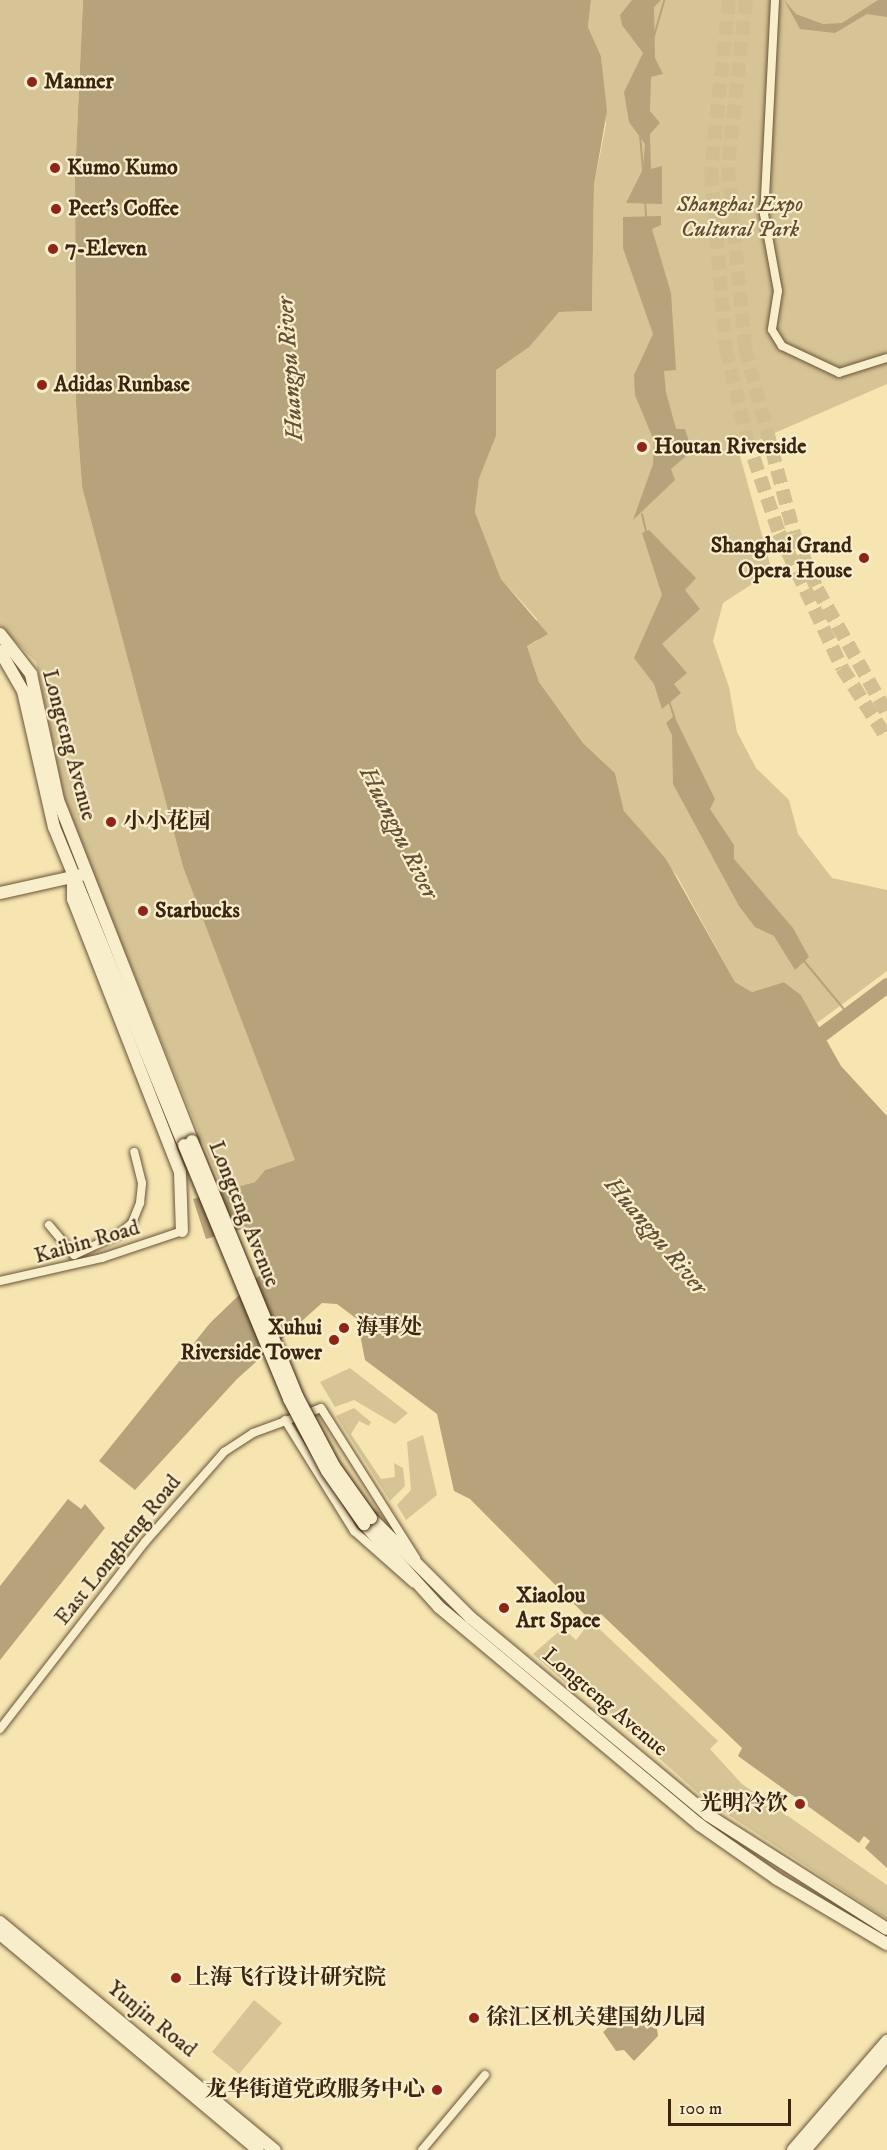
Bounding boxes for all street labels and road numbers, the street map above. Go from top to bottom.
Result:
street label: Longteng Avenue [36,667,102,823]
street label: Longteng Avenue [203,1137,285,1291]
street label: Kaibin Road [31,1214,143,1270]
street label: East Longheng Road [49,1469,187,1631]
street label: Longteng Avenue [537,1642,673,1762]
street label: Yunjin Road [102,1975,202,2063]

